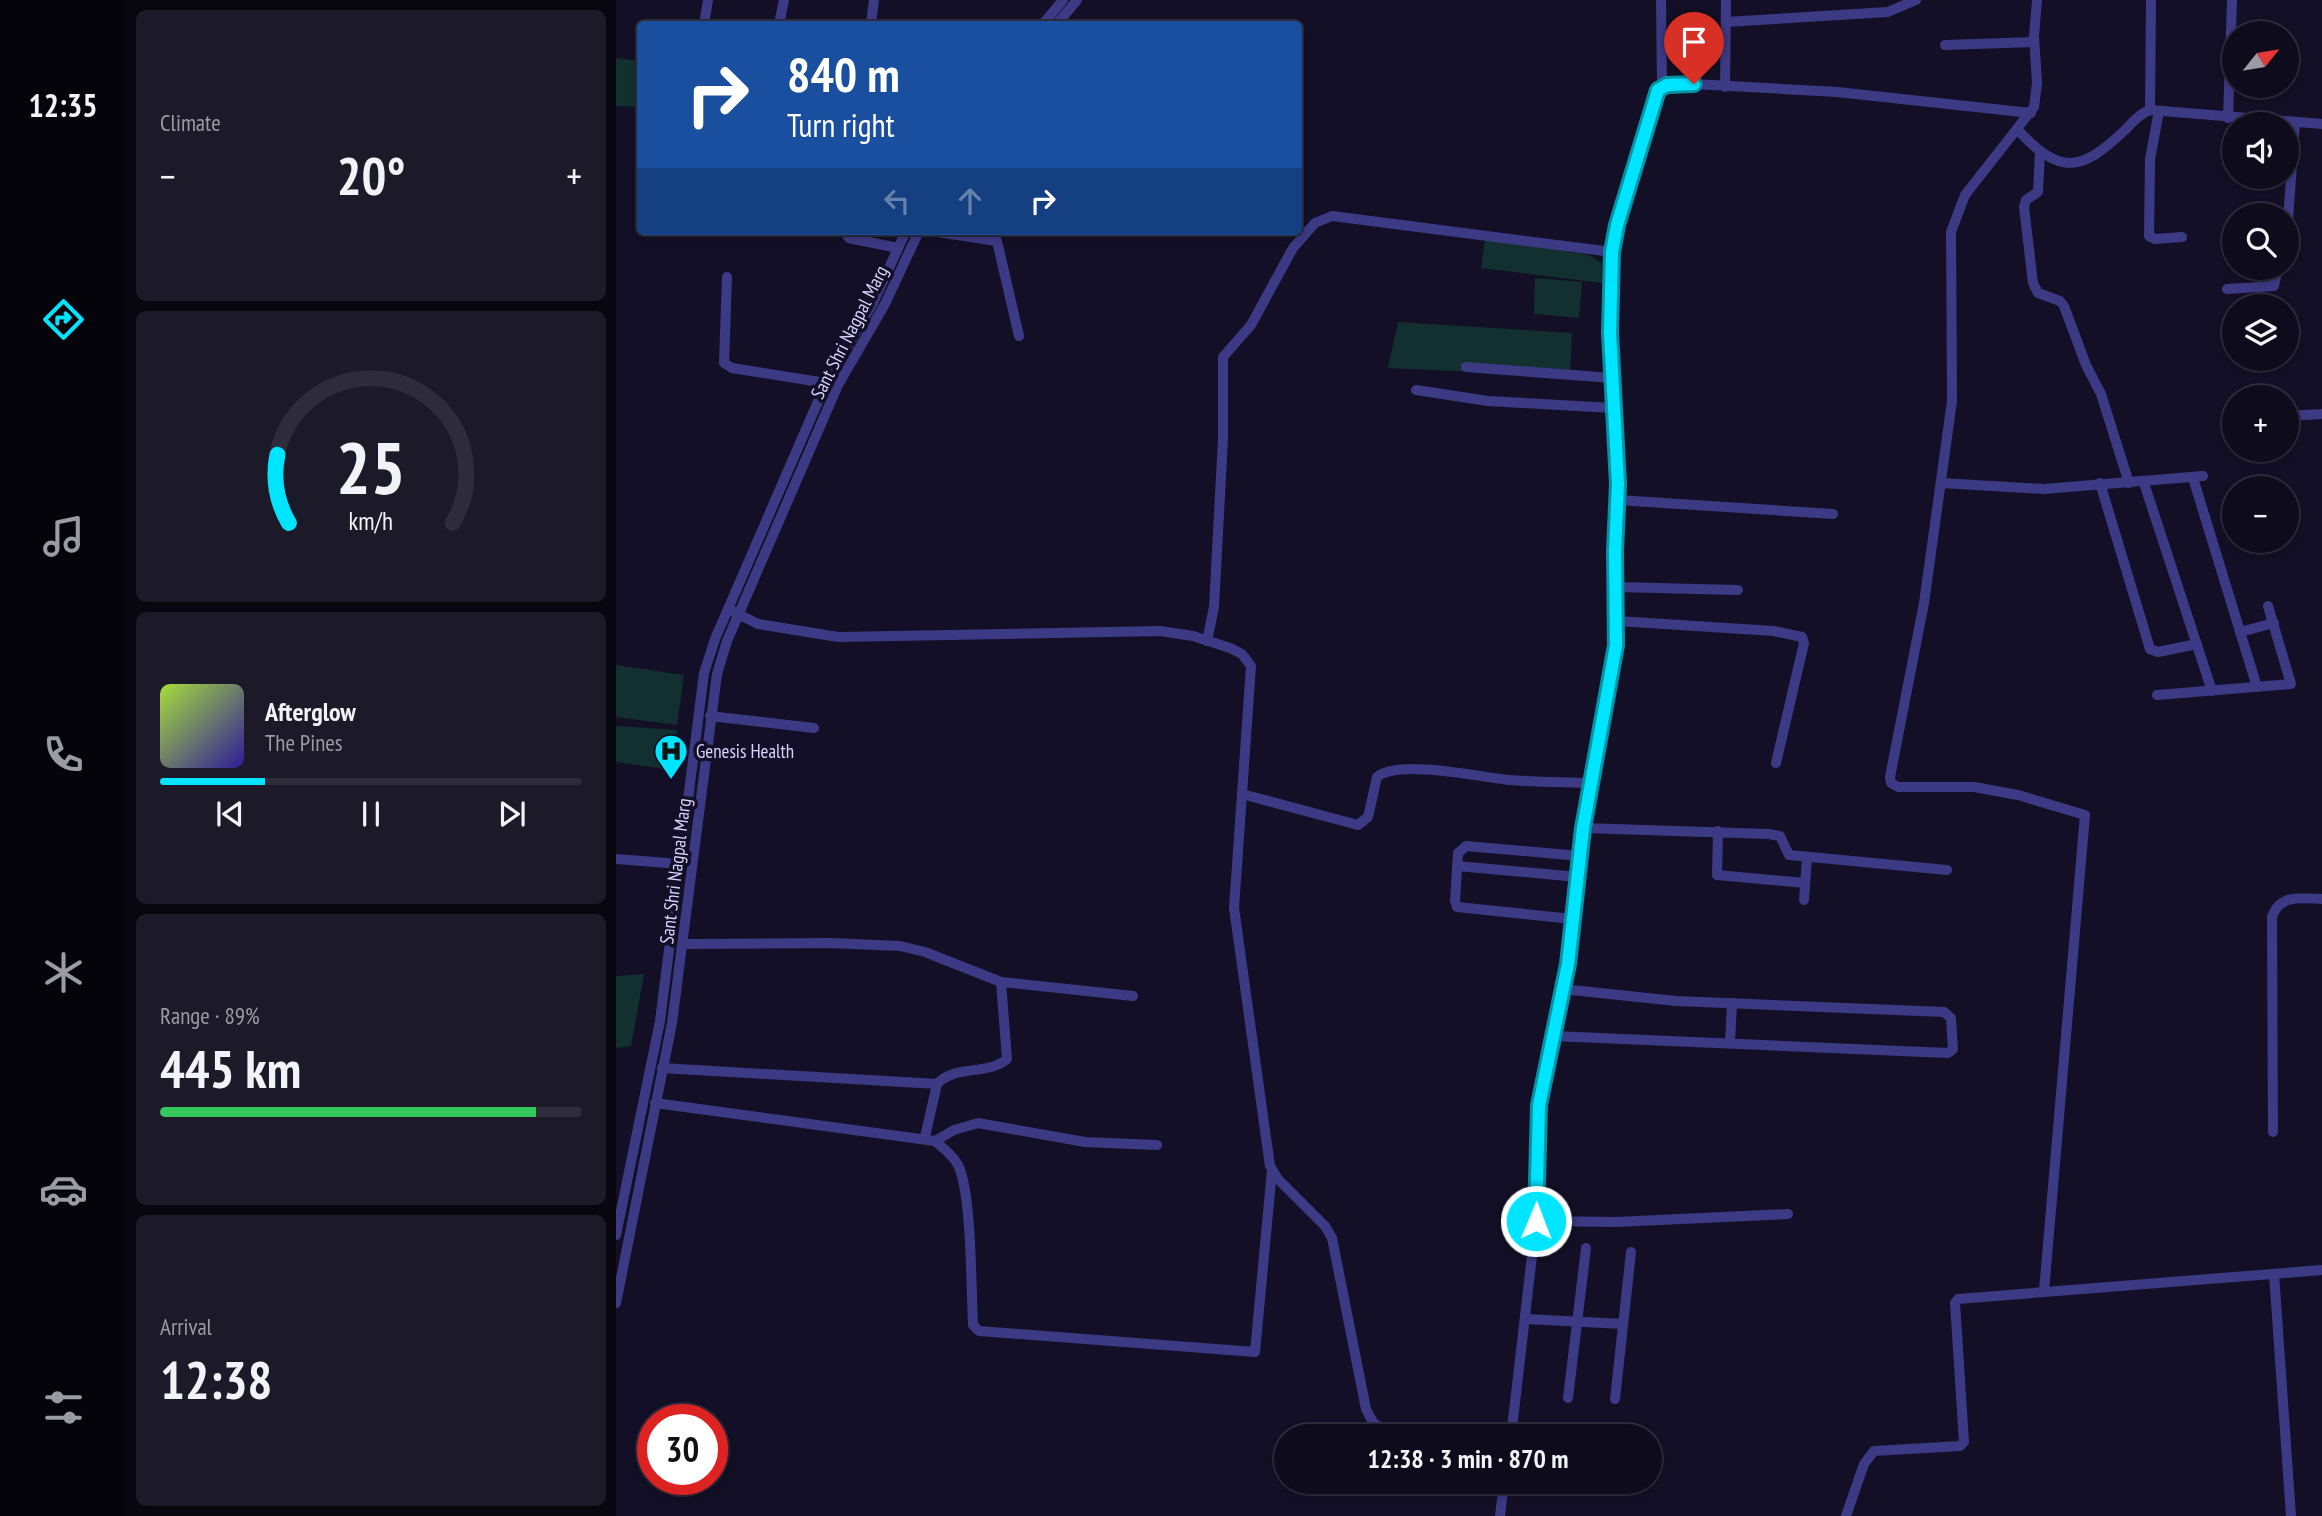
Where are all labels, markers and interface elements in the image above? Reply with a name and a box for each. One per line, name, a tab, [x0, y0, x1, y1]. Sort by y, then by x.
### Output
pin	[1664, 12.0, 1724, 84]
north arrow	[2222, 21, 2300, 98]
map controls	[2222, 21, 2299, 553]
icon: arrive	[1675, 23, 1713, 61]
text: 840 m	[787, 42, 900, 106]
icon: right	[672, 49, 763, 140]
text: 12:35	[28, 84, 98, 126]
text: Turn right	[787, 104, 895, 146]
text: Climate	[160, 108, 221, 137]
button: sound	[2222, 112, 2299, 189]
text: 20°	[337, 142, 405, 209]
text: −	[160, 151, 176, 200]
text: +	[566, 151, 582, 200]
icon: left	[878, 182, 916, 220]
icon: ahead	[951, 182, 989, 220]
icon: right	[1024, 182, 1062, 220]
button: search	[2222, 203, 2299, 280]
street label: Sant Shri Nagpal Marg	[805, 261, 893, 403]
button: layers	[2222, 294, 2299, 371]
icon: directions	[39, 295, 88, 344]
button: +	[2222, 385, 2299, 462]
text: 25	[336, 419, 406, 513]
button: −	[2222, 476, 2299, 553]
text: km/h	[349, 505, 393, 537]
icon: music	[39, 512, 88, 561]
text: Afterglow	[265, 695, 356, 728]
text: The Pines	[265, 728, 343, 757]
icon: phone	[39, 730, 88, 779]
hospital icon: Genesis Health	[652, 732, 690, 781]
place label: Genesis Health	[696, 739, 794, 763]
icon: previous	[211, 795, 249, 833]
icon: pause	[352, 795, 390, 833]
icon: next	[493, 795, 531, 833]
street label: Sant Shri Nagpal Marg	[654, 797, 696, 945]
icon: climate	[39, 948, 88, 997]
text: Range · 89%	[160, 1001, 260, 1030]
text: 445 km	[160, 1035, 301, 1102]
icon: car	[39, 1165, 88, 1214]
position arrow	[1499, 1184, 1573, 1258]
text: Arrival	[160, 1312, 212, 1341]
text: 12:38	[160, 1346, 272, 1413]
icon: filters	[39, 1383, 88, 1432]
speed limit sign: 30	[637, 1404, 728, 1495]
text: 12:38 · 3 min · 870 m	[1368, 1442, 1568, 1475]

